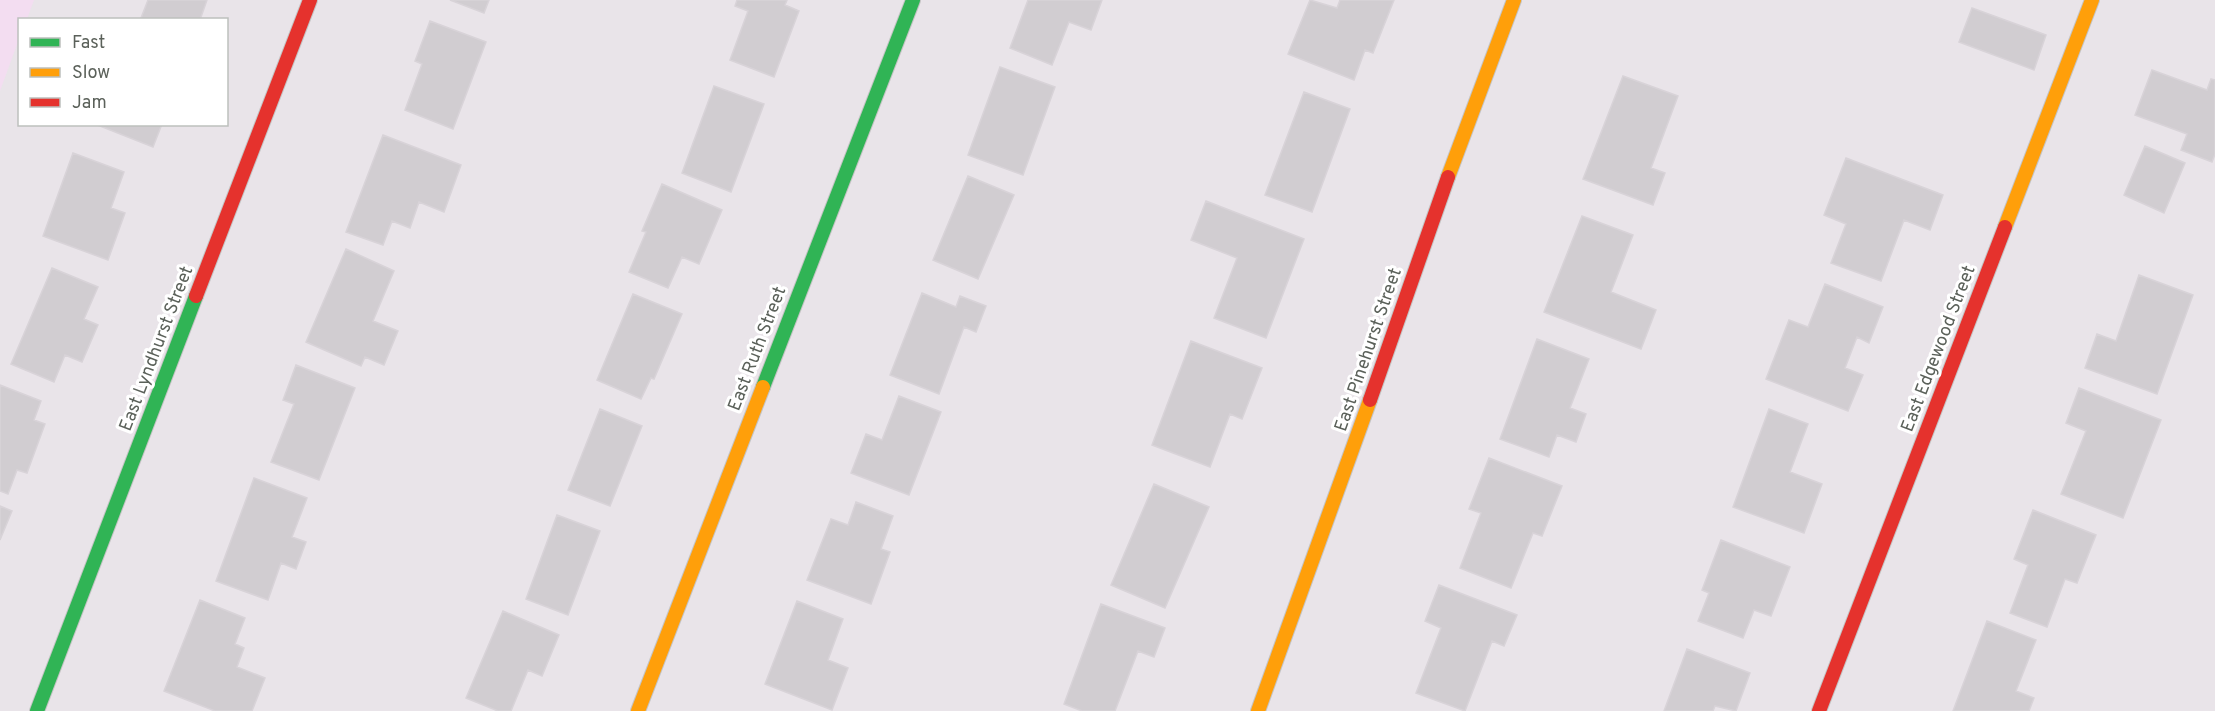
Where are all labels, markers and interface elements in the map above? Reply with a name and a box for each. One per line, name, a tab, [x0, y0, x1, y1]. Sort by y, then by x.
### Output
legend	[18, 18, 228, 126]
text: Fast	[72, 32, 105, 55]
text: Slow	[72, 62, 110, 85]
text: Jam	[72, 92, 107, 115]
street label: East Edgewood Street	[1897, 262, 1981, 436]
street label: East Lyndhurst Street	[115, 263, 199, 435]
street label: East Pinehurst Street	[1330, 265, 1408, 435]
street label: East Ruth Street	[724, 283, 792, 415]

